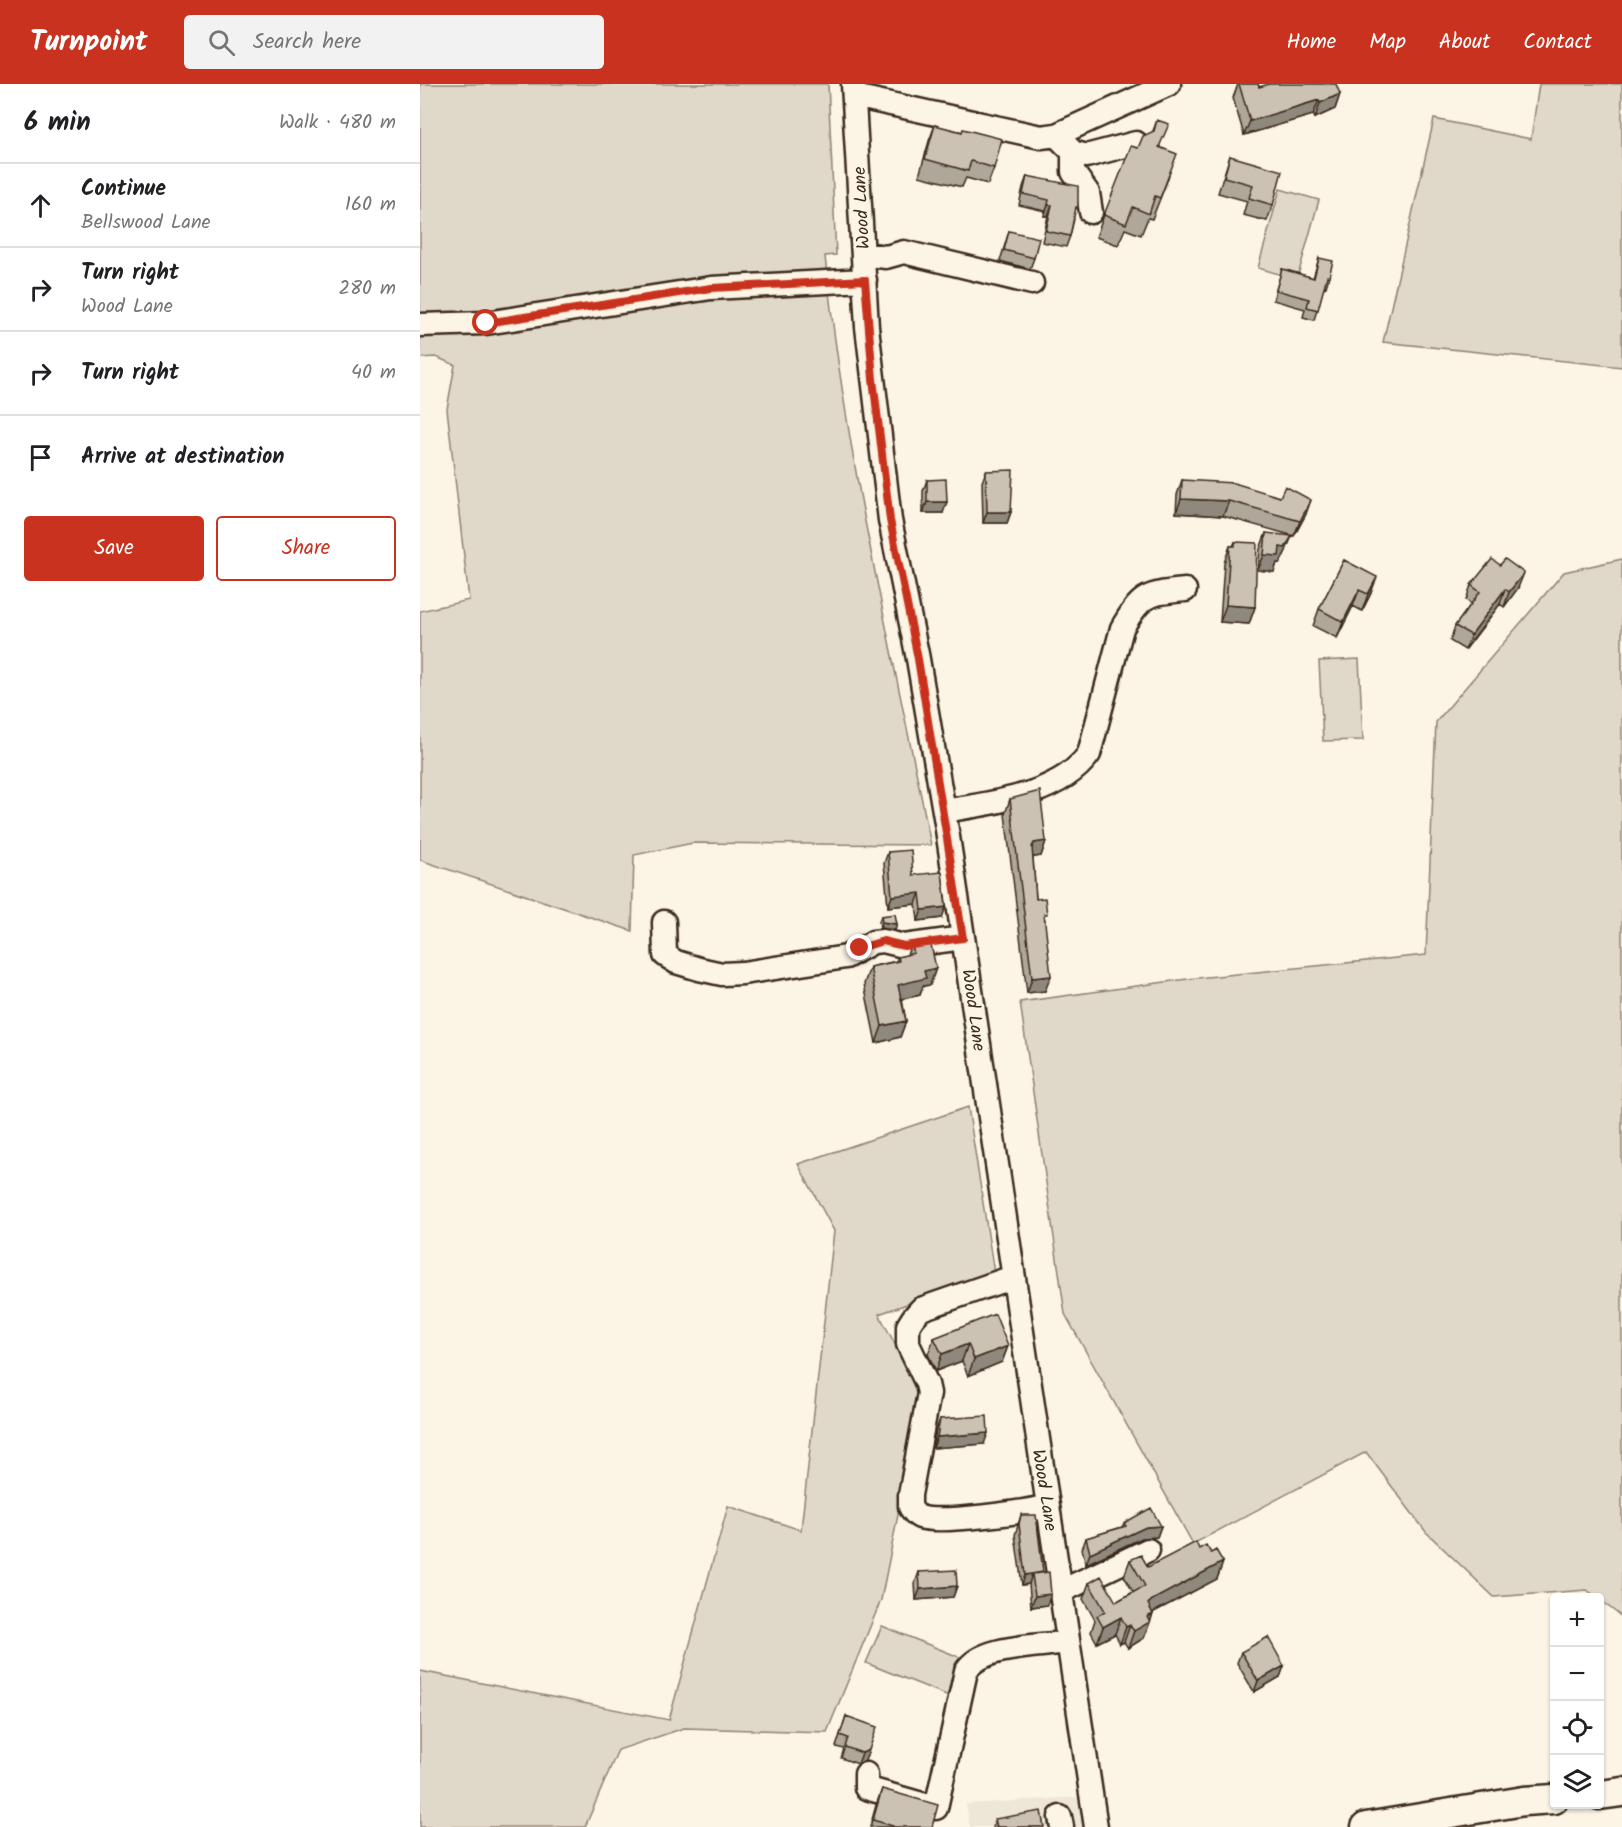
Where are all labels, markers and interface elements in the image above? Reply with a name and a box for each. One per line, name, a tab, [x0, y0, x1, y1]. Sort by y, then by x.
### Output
search box	[184, 15, 604, 69]
text: Turnpoint	[30, 20, 148, 65]
text: Search here	[253, 25, 361, 60]
icon: search	[205, 26, 238, 59]
text: Home	[1287, 26, 1336, 59]
text: Map	[1369, 26, 1406, 59]
text: About	[1439, 26, 1490, 59]
text: Contact	[1523, 26, 1592, 59]
text: 6 min	[24, 102, 91, 144]
text: Walk · 480 m	[279, 107, 396, 139]
street label: Wood Lane	[846, 166, 879, 250]
text: Continue	[81, 172, 166, 207]
icon: ahead	[24, 189, 57, 222]
text: 160 m	[345, 189, 396, 221]
text: Bellswood Lane	[81, 207, 211, 239]
text: Turn right	[81, 256, 179, 291]
icon: right	[24, 273, 57, 306]
text: 280 m	[338, 273, 396, 305]
text: Wood Lane	[81, 291, 173, 323]
route start	[472, 309, 498, 335]
text: Turn right	[81, 356, 179, 391]
icon: right	[24, 357, 57, 390]
text: 40 m	[351, 357, 396, 389]
text: Arrive at destination	[81, 440, 284, 475]
icon: arrive	[24, 441, 57, 474]
button: Save	[24, 516, 204, 581]
button: Share	[216, 516, 396, 581]
route end	[846, 934, 872, 960]
street label: Wood Lane	[952, 967, 993, 1053]
street label: Wood Lane	[1023, 1447, 1064, 1533]
map controls	[1550, 1593, 1604, 1809]
button: +	[1550, 1593, 1604, 1647]
button: −	[1550, 1647, 1604, 1701]
button: locate	[1550, 1701, 1604, 1755]
button: layers	[1550, 1755, 1604, 1809]

